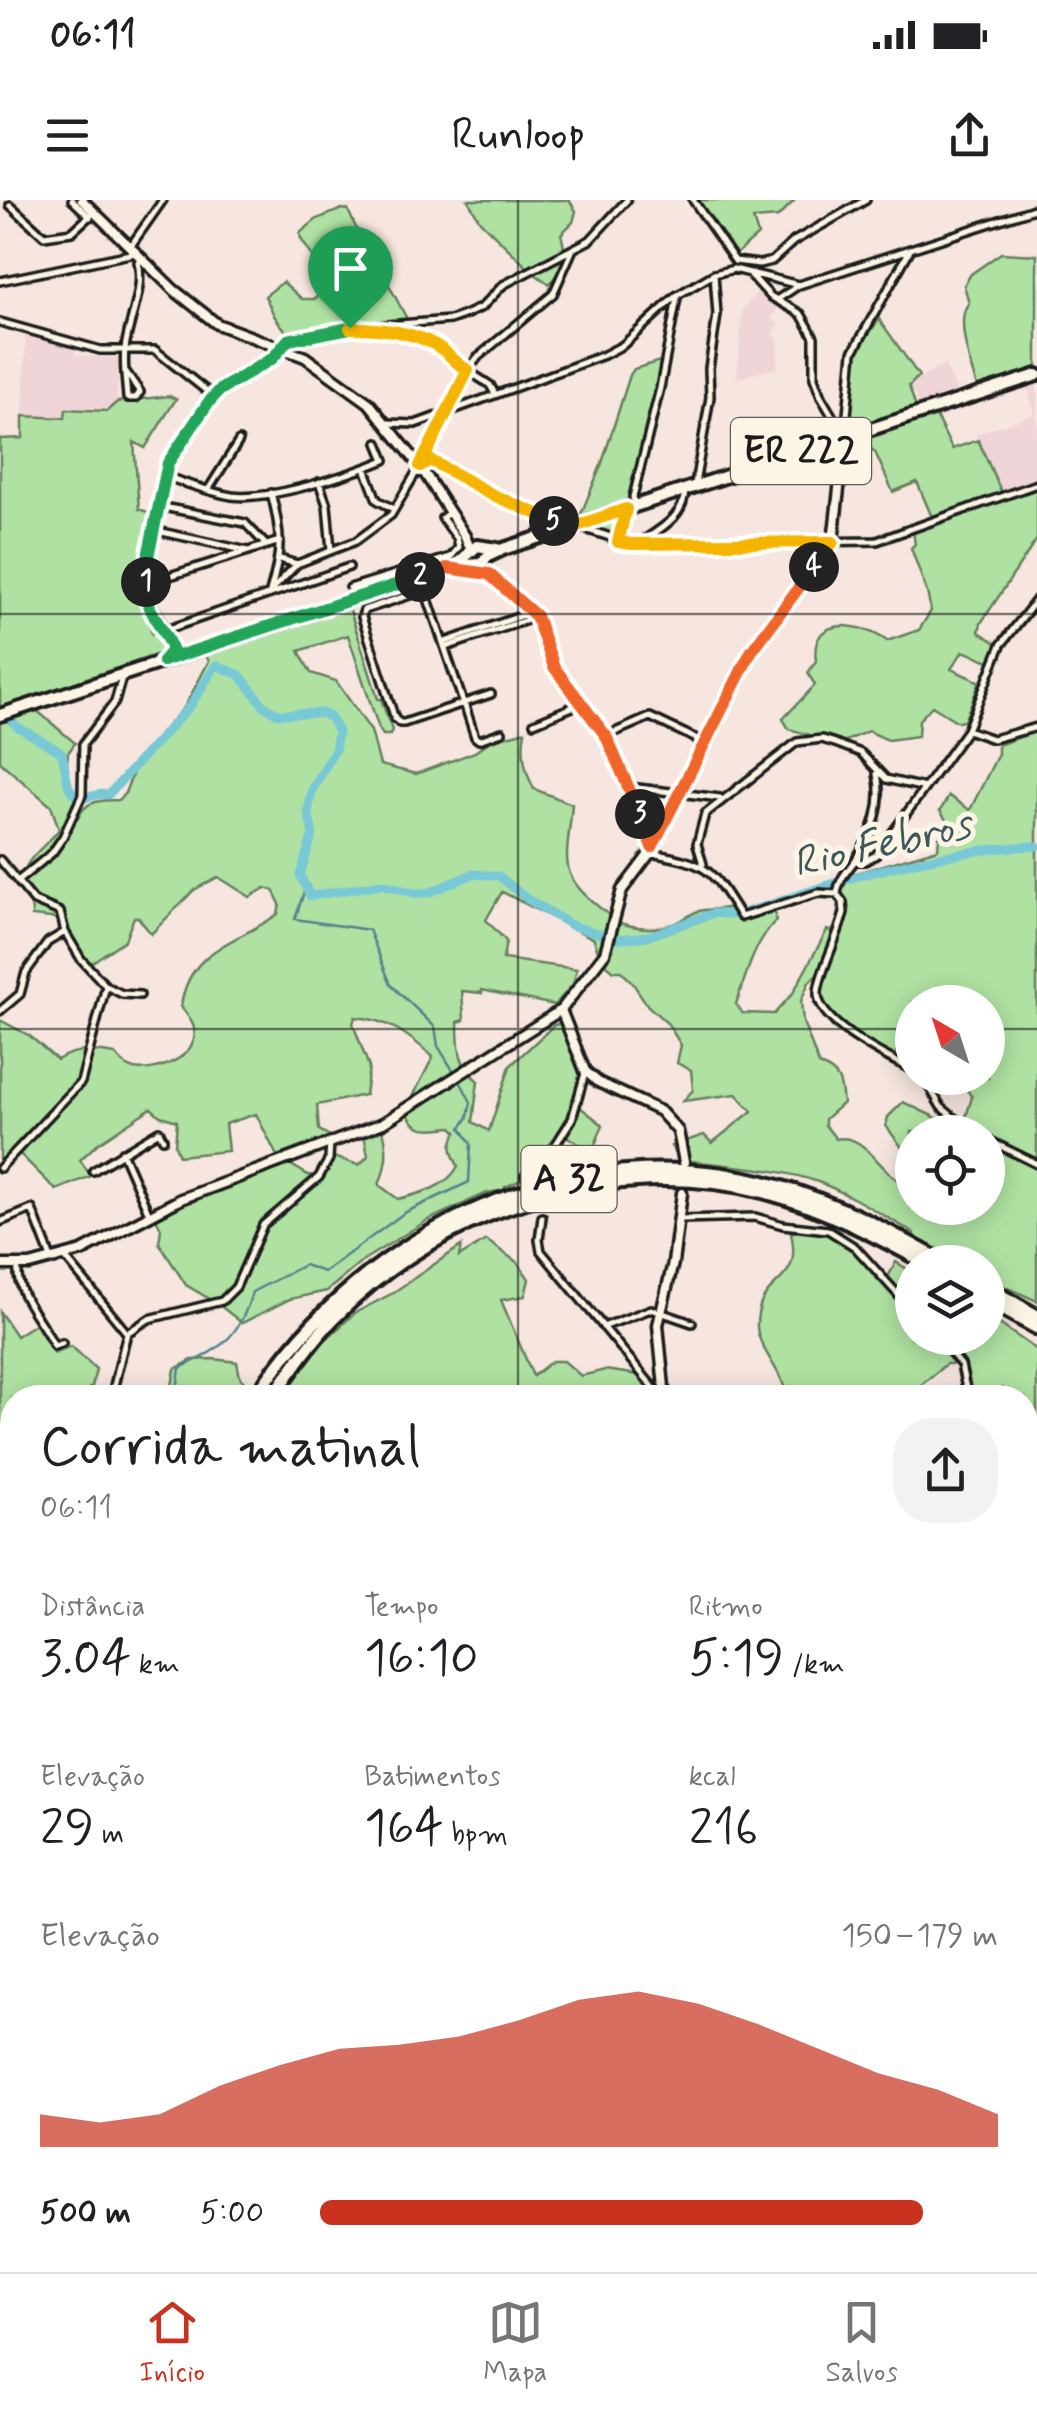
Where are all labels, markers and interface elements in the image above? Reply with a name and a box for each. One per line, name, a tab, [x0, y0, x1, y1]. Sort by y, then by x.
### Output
text: 06:11	[50, 11, 136, 60]
text: Runloop	[451, 106, 586, 165]
icon: menu	[40, 108, 95, 163]
icon: share	[942, 108, 997, 163]
pin	[308, 226, 393, 329]
icon: arrive	[323, 241, 378, 296]
road number: ER 222	[731, 418, 871, 484]
pin: 5	[529, 496, 579, 546]
text: 5	[546, 502, 562, 539]
pin: 4	[789, 542, 839, 592]
text: 4	[806, 548, 822, 585]
pin: 2	[395, 552, 445, 602]
pin: 1	[121, 557, 171, 607]
text: 2	[413, 558, 427, 595]
text: 1	[140, 563, 152, 600]
pin: 3	[615, 789, 665, 839]
text: 3	[634, 795, 646, 832]
water label: Rio Febros	[787, 797, 980, 892]
north arrow	[895, 985, 1005, 1095]
map controls	[895, 985, 1005, 1355]
button: locate	[895, 1115, 1005, 1225]
road number: A 32	[522, 1146, 616, 1212]
button: layers	[895, 1245, 1005, 1355]
text: Corrida matinal	[40, 1413, 420, 1485]
button: share	[893, 1418, 998, 1523]
text: 06:11	[40, 1487, 112, 1529]
text: Distância	[40, 1589, 145, 1626]
text: Tempo	[364, 1589, 438, 1626]
text: Ritmo	[689, 1589, 763, 1626]
text: 3.04	[40, 1626, 131, 1692]
text: 16:10	[364, 1626, 479, 1692]
text: 5:19	[689, 1626, 784, 1692]
text: km	[131, 1647, 180, 1684]
text: /km	[784, 1647, 845, 1684]
text: Elevação	[40, 1759, 145, 1796]
text: Batimentos	[364, 1759, 501, 1796]
text: kcal	[689, 1759, 736, 1796]
text: 29	[40, 1796, 94, 1862]
text: 164	[364, 1796, 444, 1862]
text: 216	[689, 1796, 758, 1862]
text: m	[94, 1817, 124, 1854]
text: bpm	[444, 1817, 508, 1854]
text: Elevação	[40, 1915, 160, 1957]
text: 150–179 m	[841, 1915, 998, 1957]
text: 500 m	[40, 2192, 131, 2234]
text: 5:00	[200, 2192, 264, 2234]
tab: Início	[139, 2295, 205, 2392]
tab: Mapa	[483, 2295, 547, 2392]
tab: Salvos	[826, 2295, 898, 2392]

